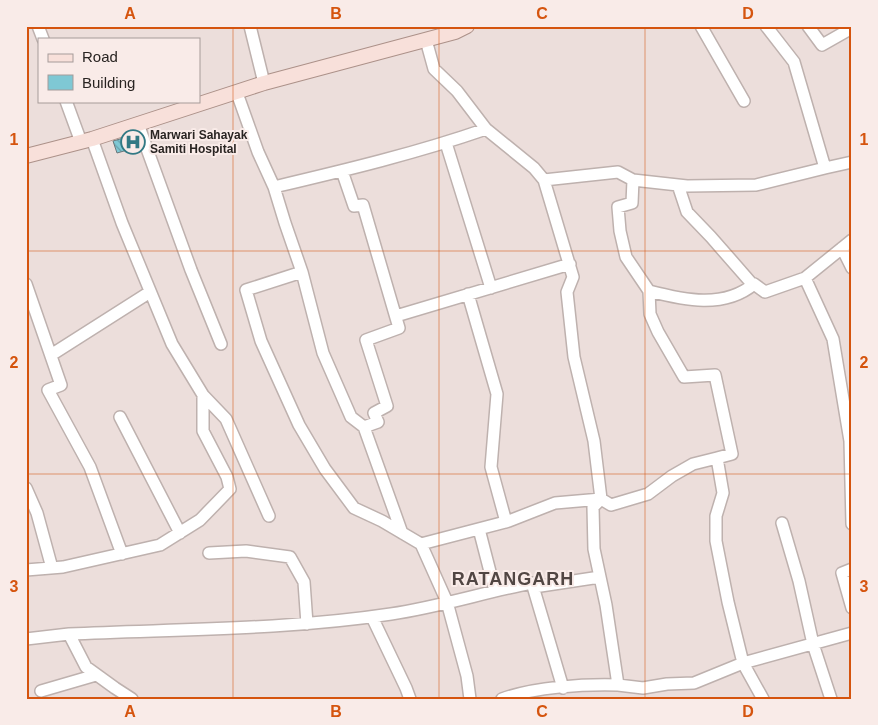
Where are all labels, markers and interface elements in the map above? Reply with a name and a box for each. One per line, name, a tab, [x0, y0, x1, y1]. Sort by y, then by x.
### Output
text: A	[124, 5, 136, 22]
text: B	[330, 5, 342, 22]
text: C	[536, 5, 548, 22]
text: D	[742, 5, 754, 22]
legend	[38, 38, 200, 102]
text: Road	[82, 48, 118, 65]
text: Building	[82, 74, 135, 91]
place label: Marwari Sahayak Samiti Hospital	[150, 128, 248, 156]
hospital icon: Marwari Sahayak Samiti Hospital	[120, 129, 146, 155]
text: 1	[10, 131, 19, 148]
text: 1	[860, 131, 869, 148]
text: 2	[10, 354, 19, 371]
text: 2	[860, 354, 869, 371]
district label: RATANGARH	[452, 569, 574, 589]
text: 3	[10, 578, 19, 595]
text: 3	[860, 578, 869, 595]
text: A	[124, 703, 136, 720]
text: B	[330, 703, 342, 720]
text: C	[536, 703, 548, 720]
text: D	[742, 703, 754, 720]

